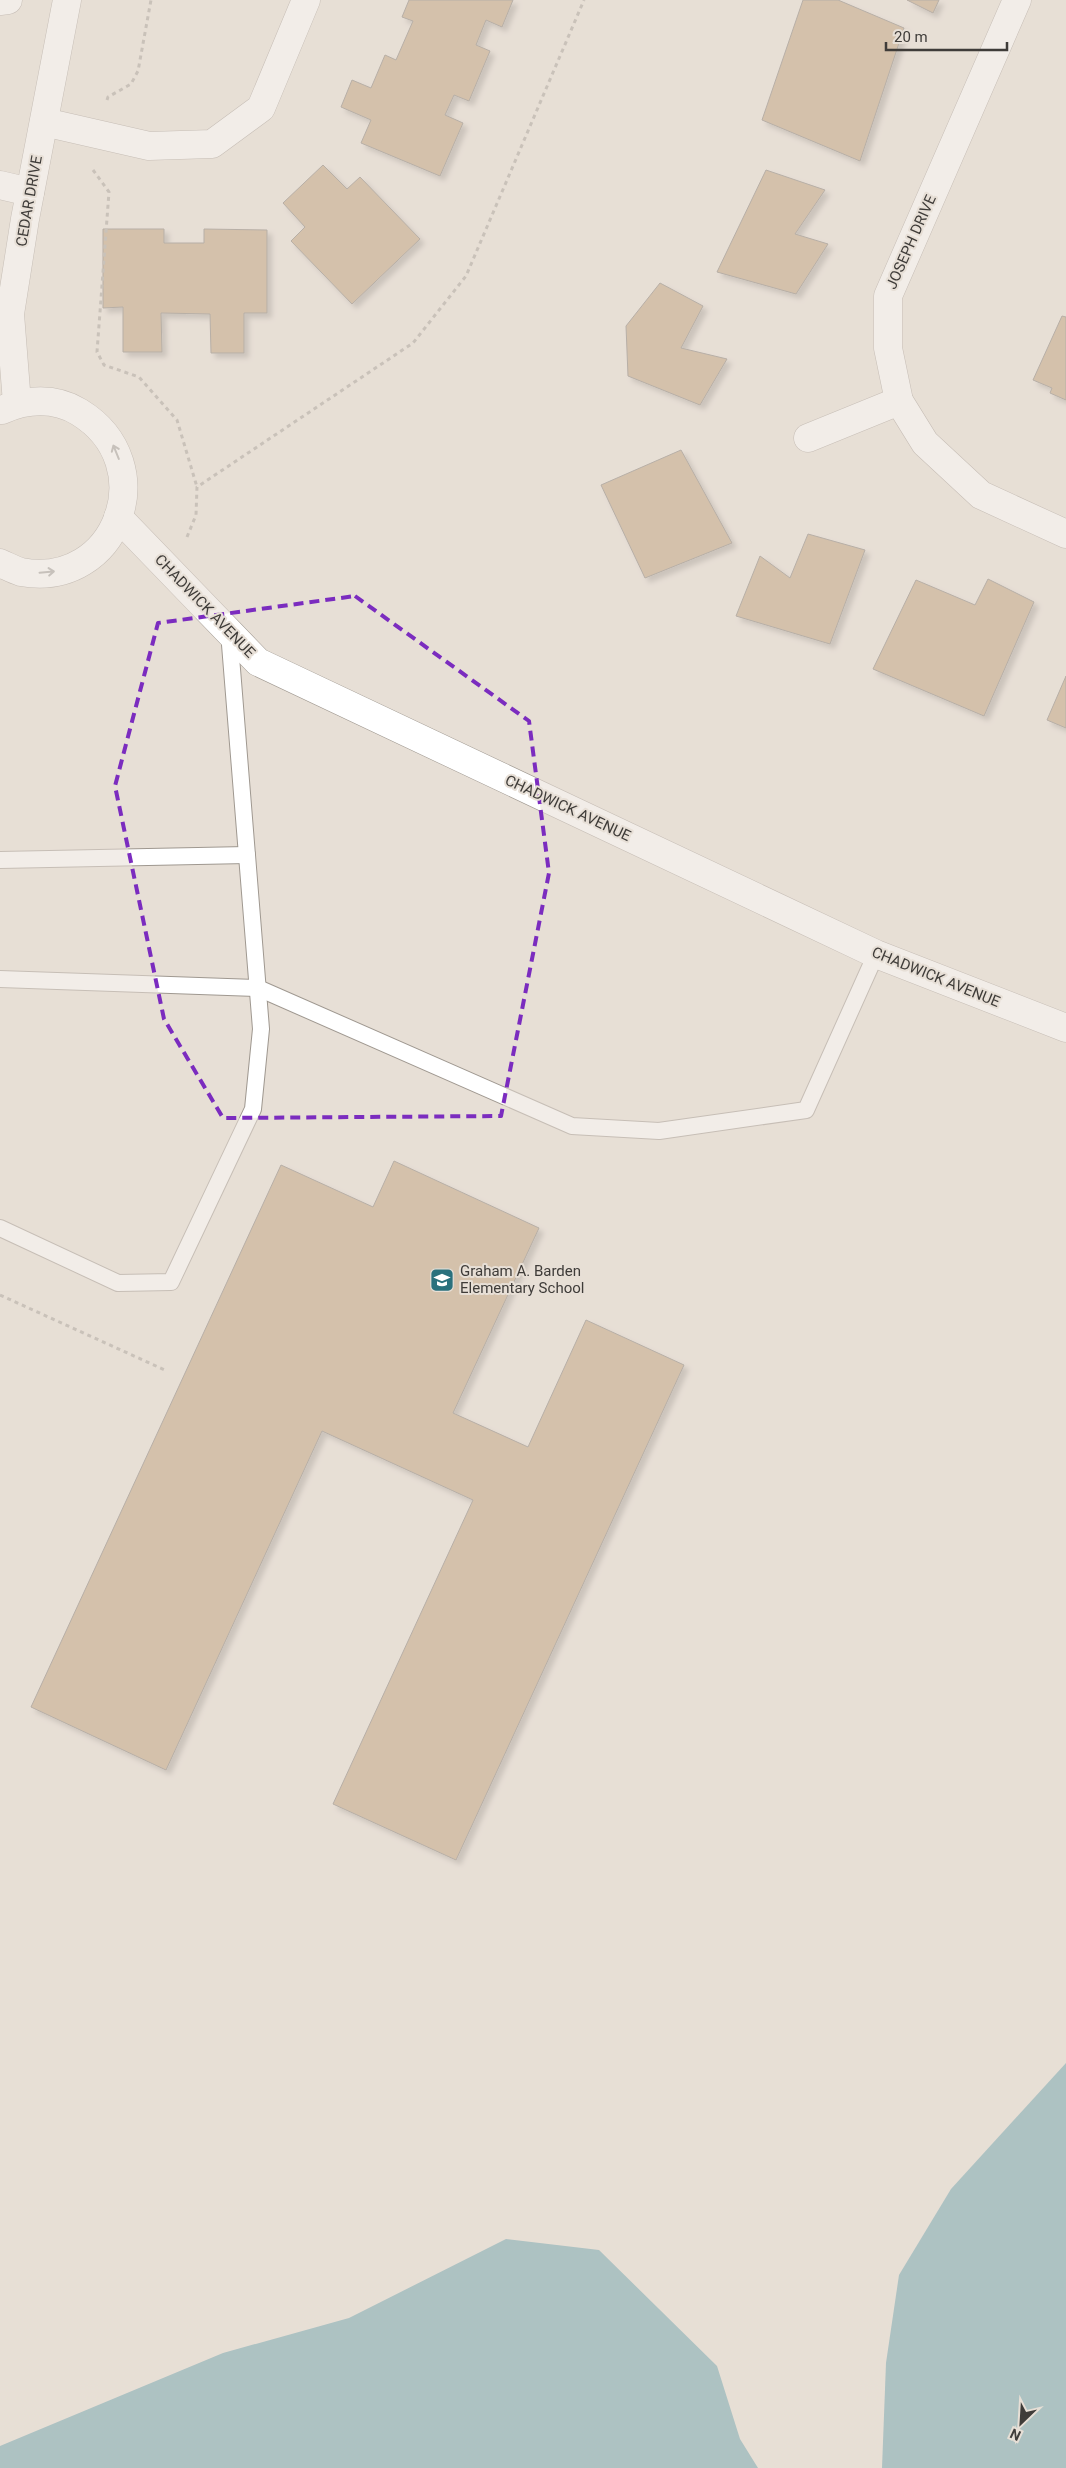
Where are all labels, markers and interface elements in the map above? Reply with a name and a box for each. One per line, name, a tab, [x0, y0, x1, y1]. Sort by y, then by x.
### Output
scale bar	[886, 20, 1007, 52]
text: 20 m	[894, 28, 928, 46]
street label: CEDAR DRIVE	[12, 154, 46, 248]
street label: JOSEPH DRIVE	[882, 192, 940, 292]
one-way arrow	[111, 445, 121, 460]
street label: CHADWICK AVENUE	[151, 551, 259, 662]
one-way arrow	[39, 567, 55, 576]
street label: CHADWICK AVENUE	[502, 771, 634, 845]
street label: CHADWICK AVENUE	[869, 943, 1003, 1011]
place label: Graham A. Barden Elementary School	[460, 1262, 584, 1297]
school or university icon: Graham A. Barden Elementary School	[429, 1267, 455, 1293]
north arrow	[996, 2398, 1046, 2448]
text: N	[1008, 2425, 1023, 2444]

